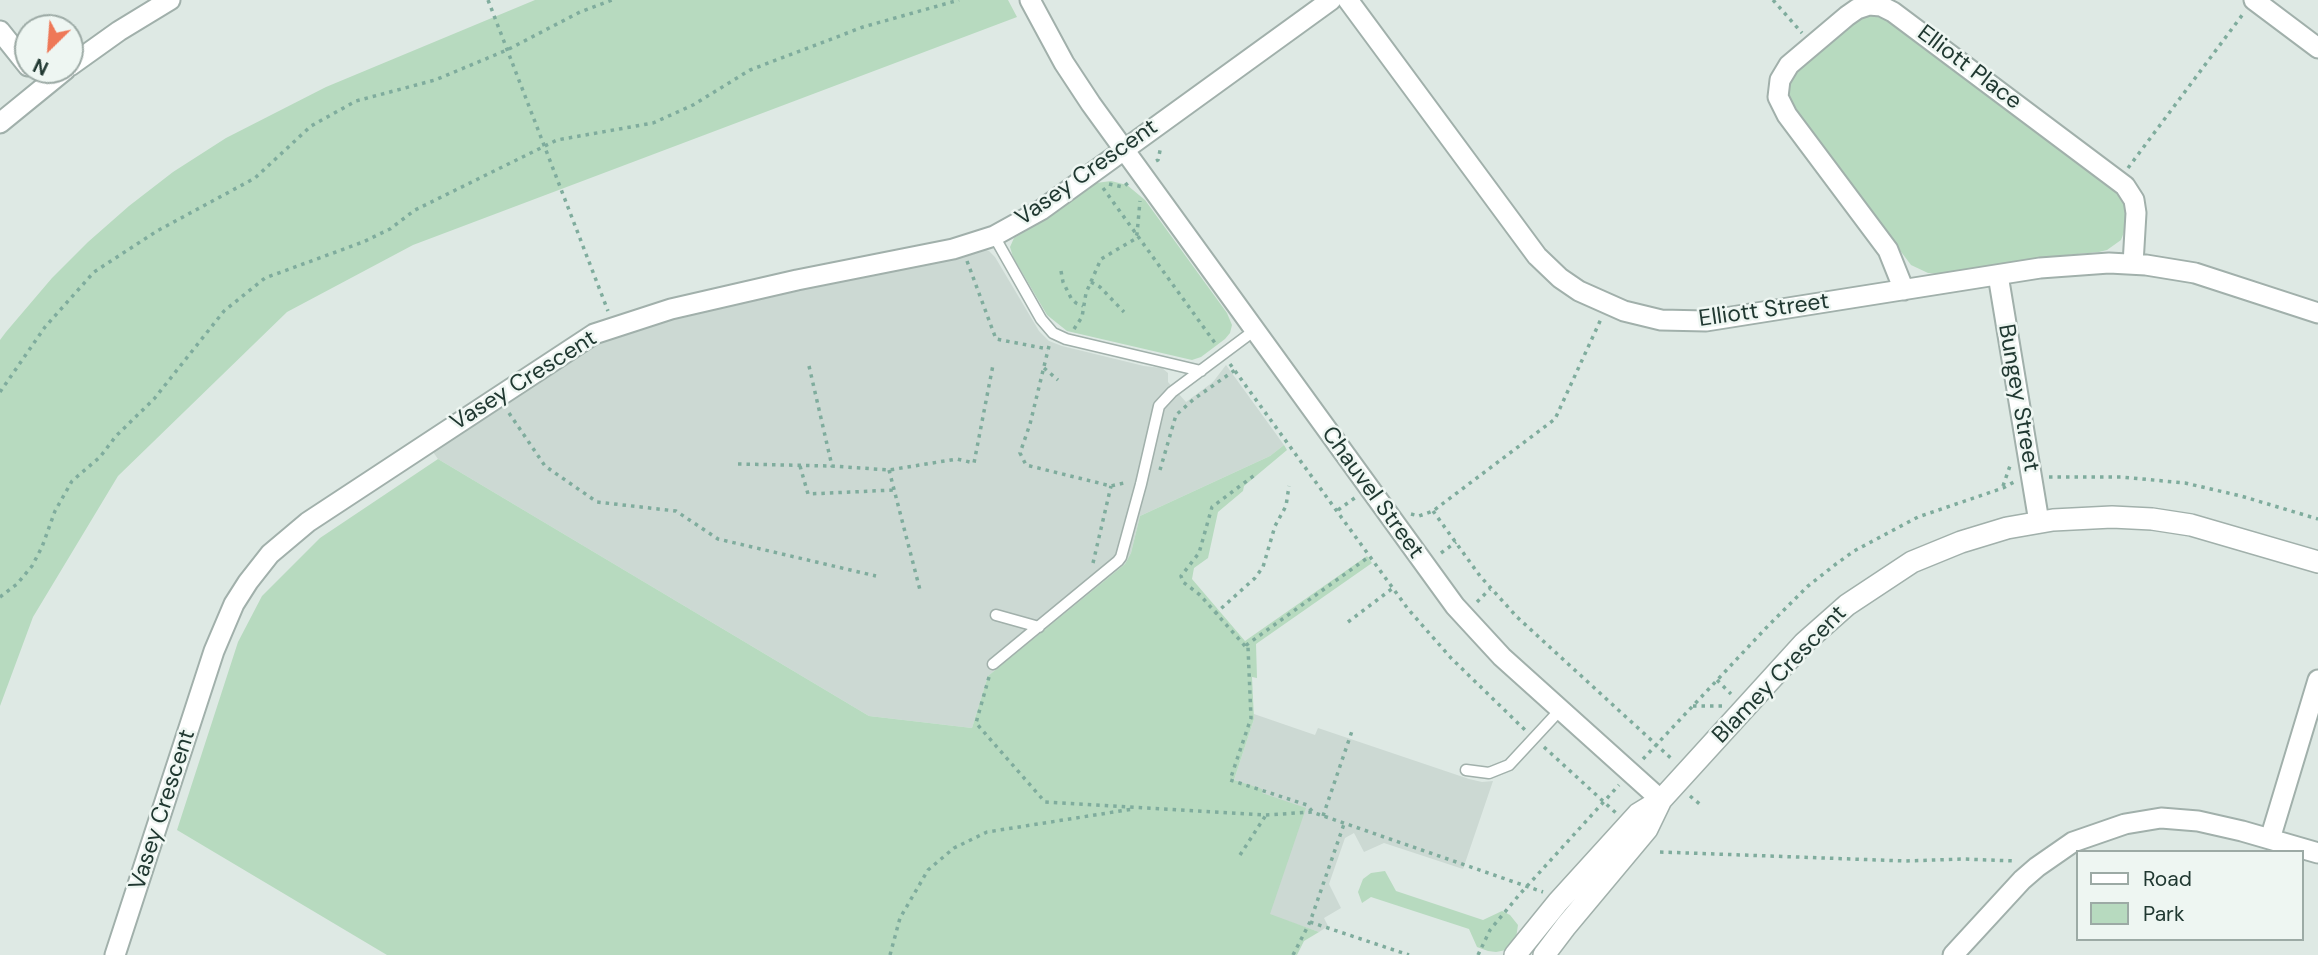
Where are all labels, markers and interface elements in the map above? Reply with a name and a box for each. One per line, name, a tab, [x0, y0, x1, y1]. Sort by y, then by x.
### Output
north arrow	[14, 14, 84, 84]
street label: Elliott Place	[1911, 20, 2027, 116]
text: N	[29, 52, 52, 81]
street label: Vasey Crescent	[1011, 114, 1163, 232]
street label: Elliott Street	[1697, 288, 1831, 334]
street label: Bungey Street	[1991, 322, 2045, 474]
street label: Vasey Crescent	[446, 325, 602, 437]
street label: Chauvel Street	[1315, 422, 1429, 564]
street label: Blamey Crescent	[1707, 600, 1853, 750]
street label: Vasey Crescent	[124, 726, 202, 894]
legend	[2076, 850, 2304, 941]
text: Road	[2143, 865, 2192, 893]
text: Park	[2143, 900, 2184, 928]

